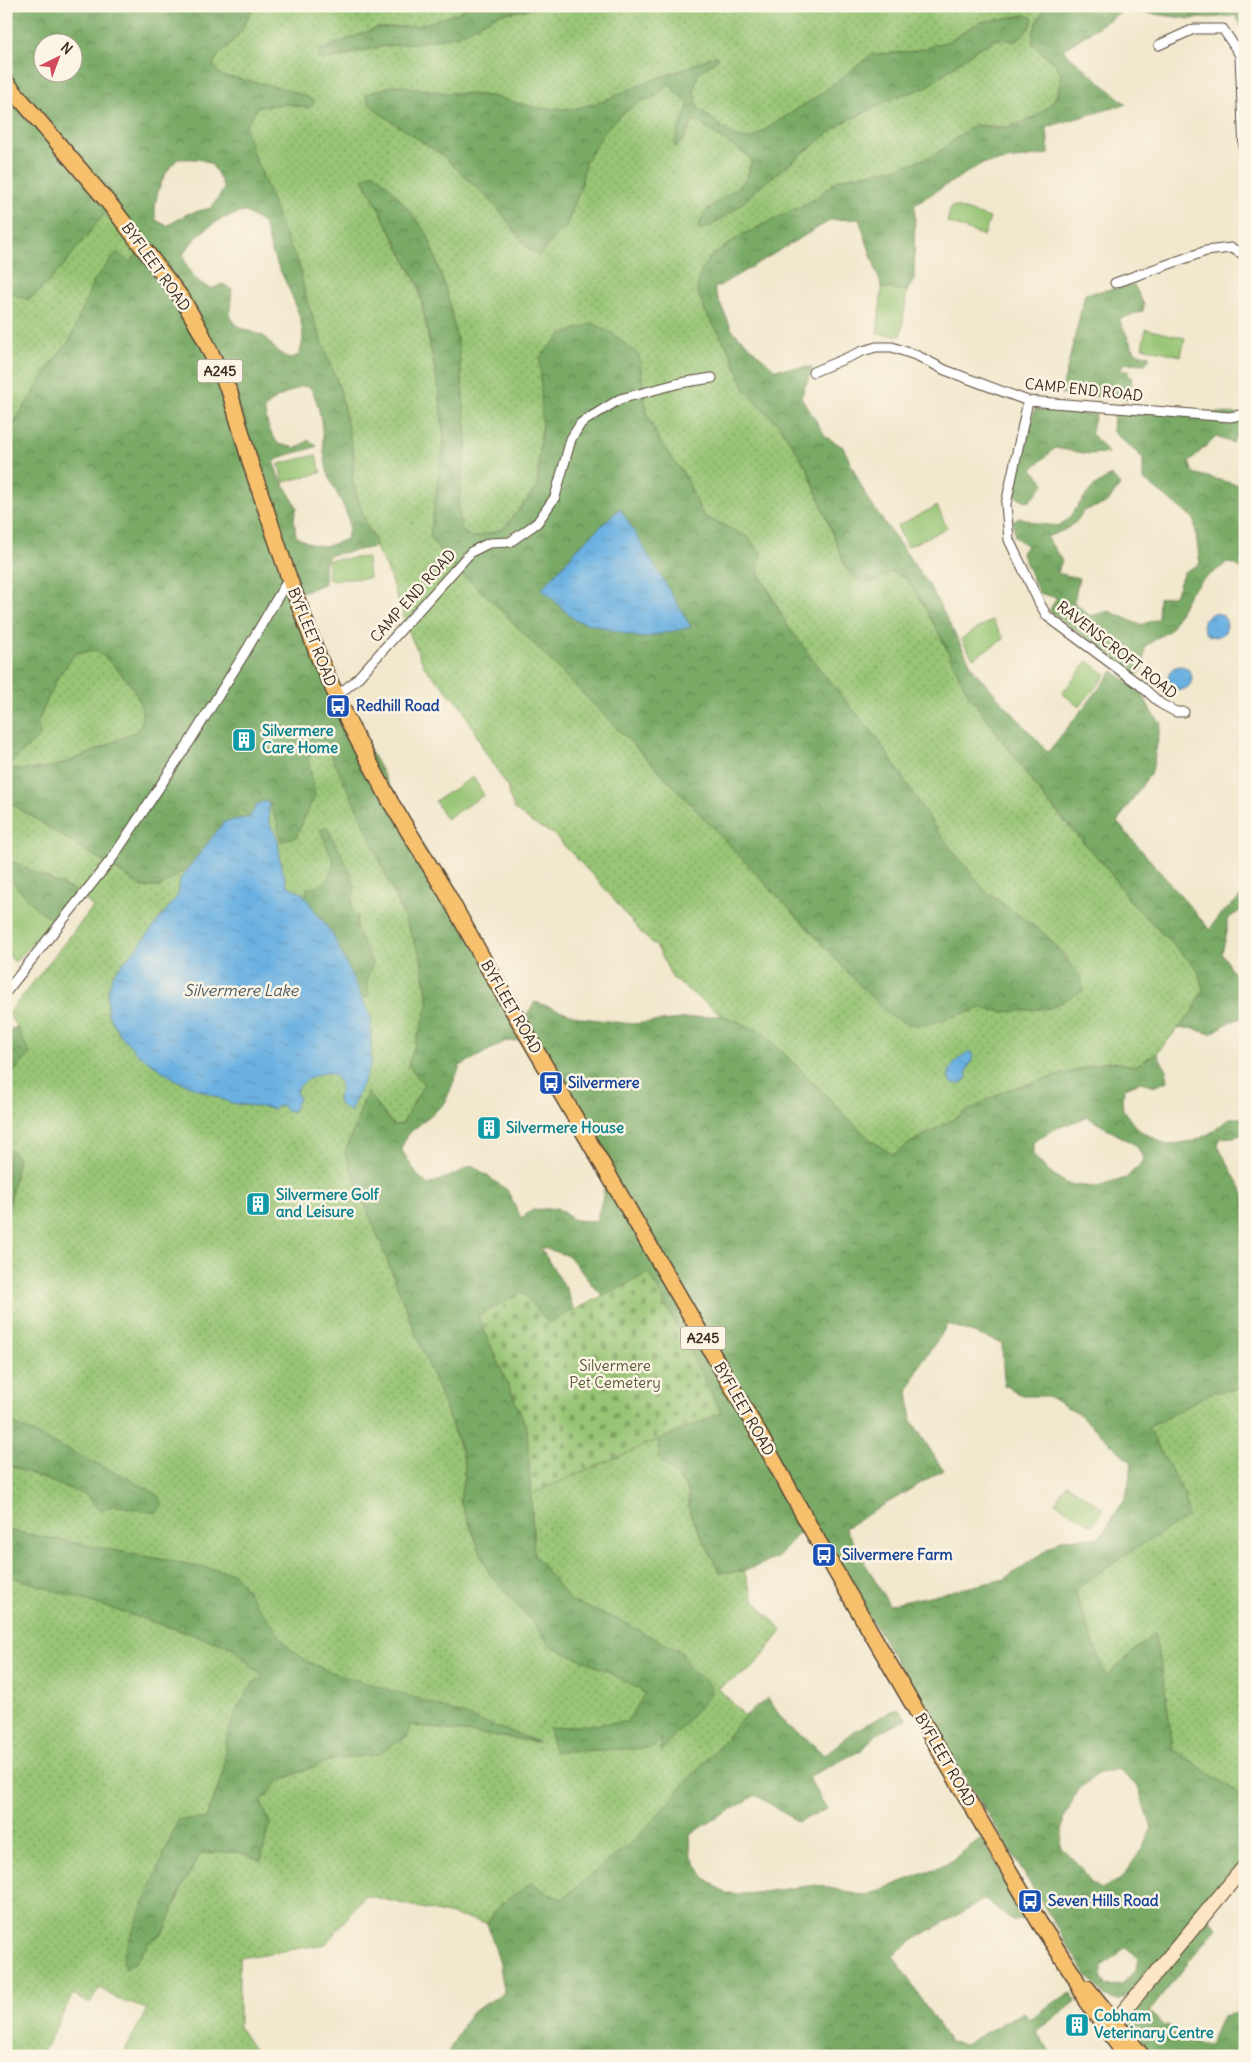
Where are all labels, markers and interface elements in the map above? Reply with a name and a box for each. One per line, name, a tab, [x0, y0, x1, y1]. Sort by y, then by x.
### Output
north arrow	[32, 32, 82, 82]
text: N	[57, 38, 76, 58]
street label: BYFLEET ROAD	[118, 219, 195, 315]
road number: A245	[198, 360, 242, 382]
street label: CAMP END ROAD	[1024, 374, 1144, 405]
street label: CAMP END ROAD	[366, 545, 460, 646]
street label: BYFLEET ROAD	[284, 585, 341, 689]
street label: RAVENSCROFT ROAD	[1053, 597, 1181, 703]
bus stop icon: Redhill Road	[325, 693, 351, 719]
place label: Redhill Road	[356, 696, 440, 715]
place label: Silvermere Care Home	[262, 721, 338, 757]
building icon: Silvermere Care Home	[231, 727, 257, 753]
street label: BYFLEET ROAD	[477, 957, 546, 1057]
water label: Silvermere Lake	[184, 980, 300, 1000]
bus stop icon: Silvermere	[538, 1070, 564, 1096]
place label: Silvermere	[568, 1073, 640, 1092]
building icon: Silvermere House	[476, 1115, 502, 1141]
place label: Silvermere House	[506, 1118, 624, 1137]
place label: Silvermere Golf and Leisure	[276, 1185, 380, 1221]
building icon: Silvermere Golf and Leisure	[245, 1191, 271, 1217]
road number: A245	[680, 1326, 726, 1350]
park label: Silvermere Pet Cemetery	[569, 1356, 661, 1392]
street label: BYFLEET ROAD	[710, 1359, 779, 1459]
bus stop icon: Silvermere Farm	[811, 1542, 837, 1568]
place label: Silvermere Farm	[842, 1545, 953, 1564]
street label: BYFLEET ROAD	[911, 1710, 980, 1810]
bus stop icon: Seven Hills Road	[1017, 1888, 1043, 1914]
place label: Seven Hills Road	[1048, 1891, 1159, 1910]
place label: Cobham Veterinary Centre	[1094, 2006, 1214, 2043]
building icon: Cobham Veterinary Centre	[1064, 2012, 1090, 2038]

